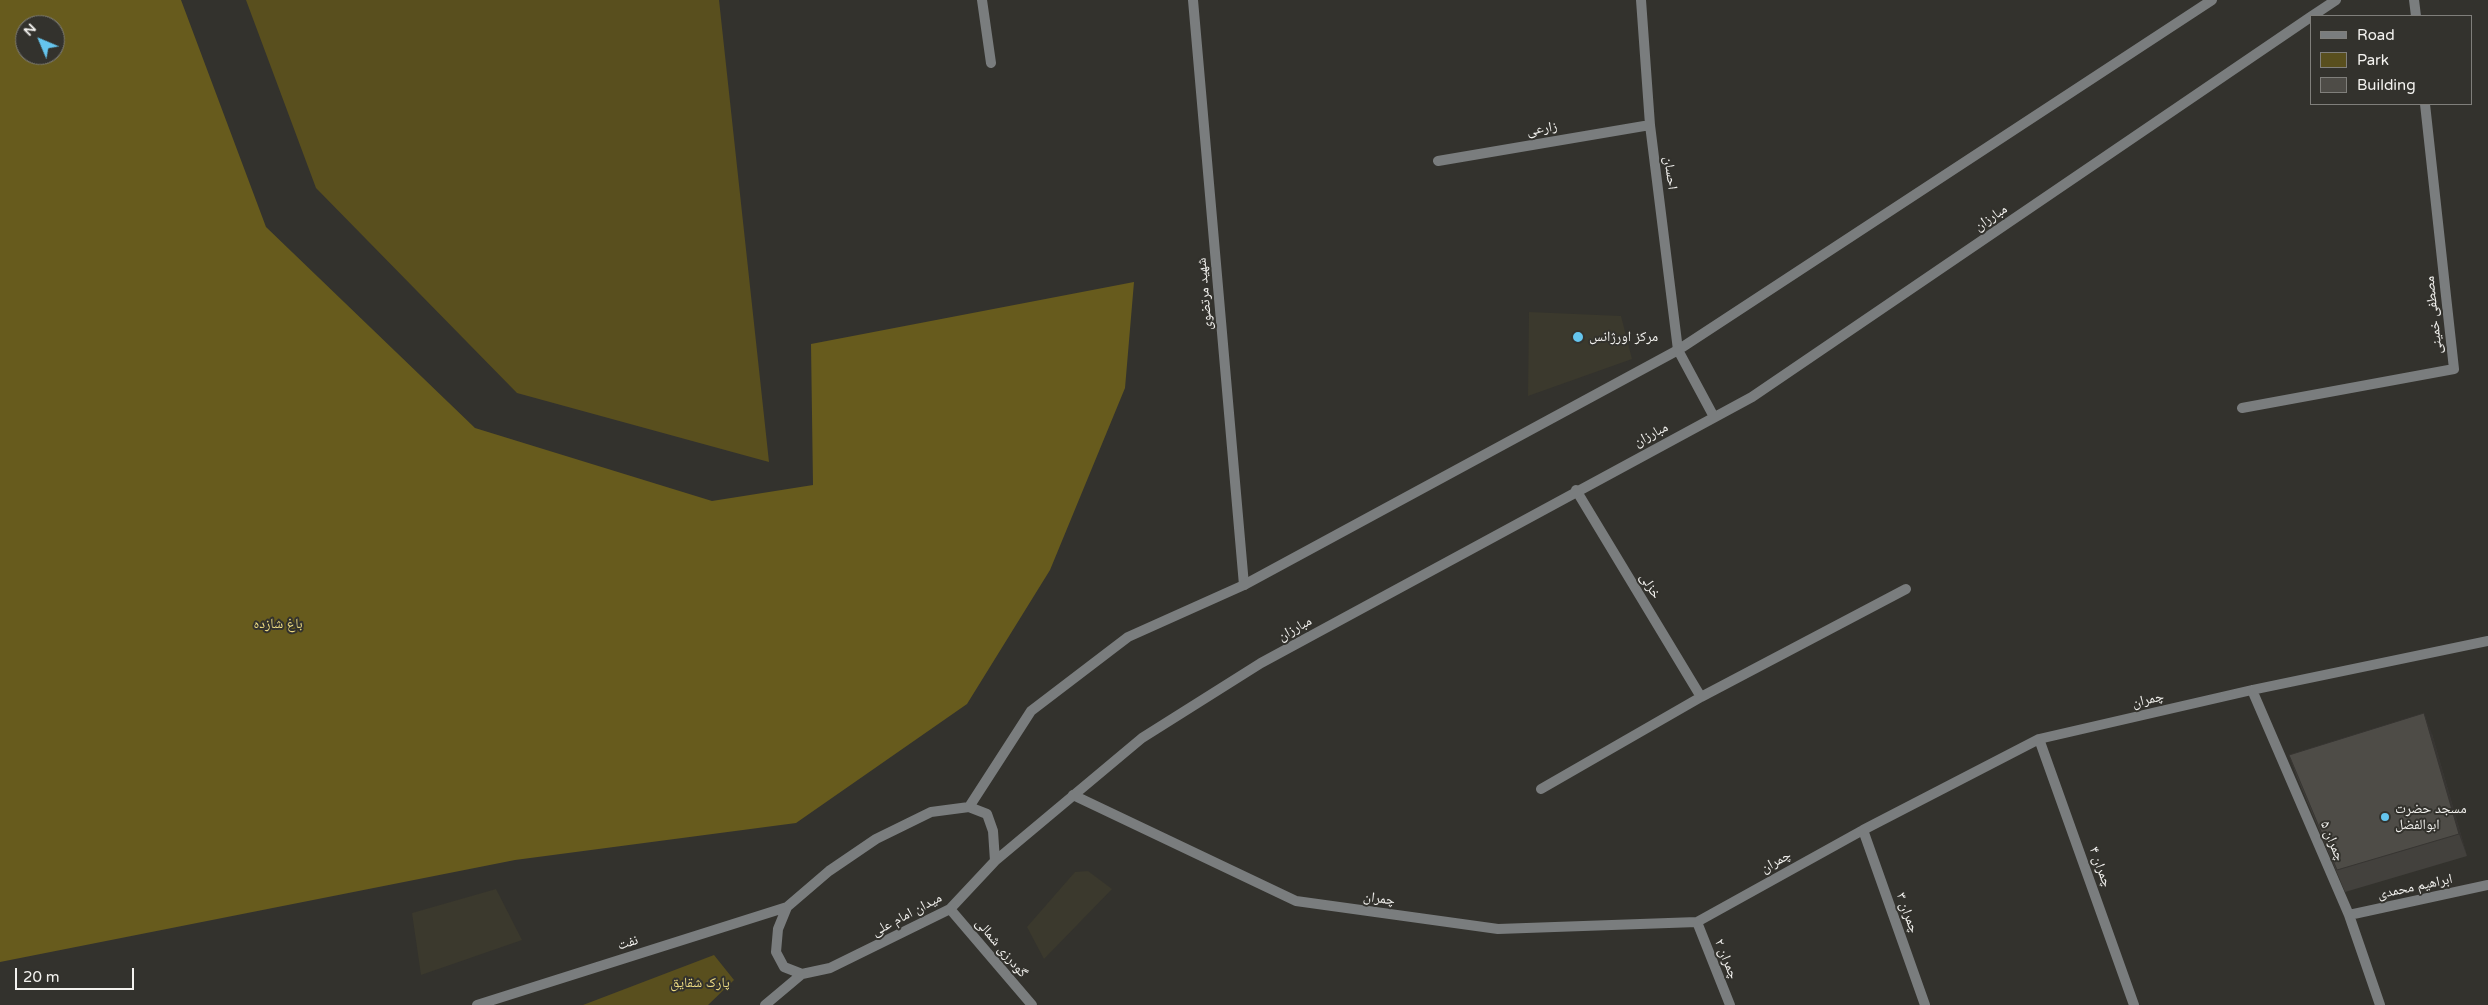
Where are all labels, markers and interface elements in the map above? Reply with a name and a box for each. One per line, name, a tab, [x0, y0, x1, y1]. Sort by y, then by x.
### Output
north arrow	[15, 15, 65, 65]
legend	[2310, 15, 2473, 105]
text: N	[20, 20, 40, 40]
text: Road	[2357, 26, 2395, 44]
text: Park	[2357, 51, 2389, 69]
text: Building	[2357, 76, 2416, 94]
street label: زارعی	[1525, 118, 1559, 140]
street label: احسان	[1660, 155, 1680, 191]
street label: مبارزان	[1971, 201, 2011, 235]
street label: شهید مرتضوی	[1193, 257, 1217, 331]
street label: مصطفی خمینی	[2422, 275, 2446, 355]
place label: مرکز اورژانس	[1589, 329, 1658, 345]
marker: مرکز اورژانس	[1571, 330, 1585, 344]
street label: مبارزان	[1631, 419, 1671, 451]
street label: خزلی	[1636, 570, 1664, 602]
street label: مبارزان	[1275, 613, 1315, 645]
park label: باغ شازده	[253, 616, 303, 632]
street label: چمران	[2131, 688, 2165, 712]
place label: مسجد حضرت ابوالفضل	[2395, 801, 2467, 834]
marker: مسجد حضرت ابوالفضل	[2379, 811, 2391, 823]
street label: چمران ۵	[2316, 818, 2348, 864]
street label: چمران ۴	[2085, 844, 2115, 890]
street label: چمران	[1758, 847, 1794, 877]
street label: ابراهیم محمدی	[2376, 871, 2454, 903]
street label: چمران	[1362, 888, 1396, 910]
street label: میدان امام علی	[869, 889, 945, 941]
street label: چمران ۳	[1892, 890, 1922, 936]
street label: گودرزی شمالی	[971, 915, 1031, 981]
street label: نفت	[616, 932, 640, 954]
street label: چمران ۲	[1710, 936, 1742, 982]
scale bar	[18, 958, 136, 990]
text: 20 m	[23, 968, 60, 986]
park label: پارک شقایق	[670, 975, 730, 991]

